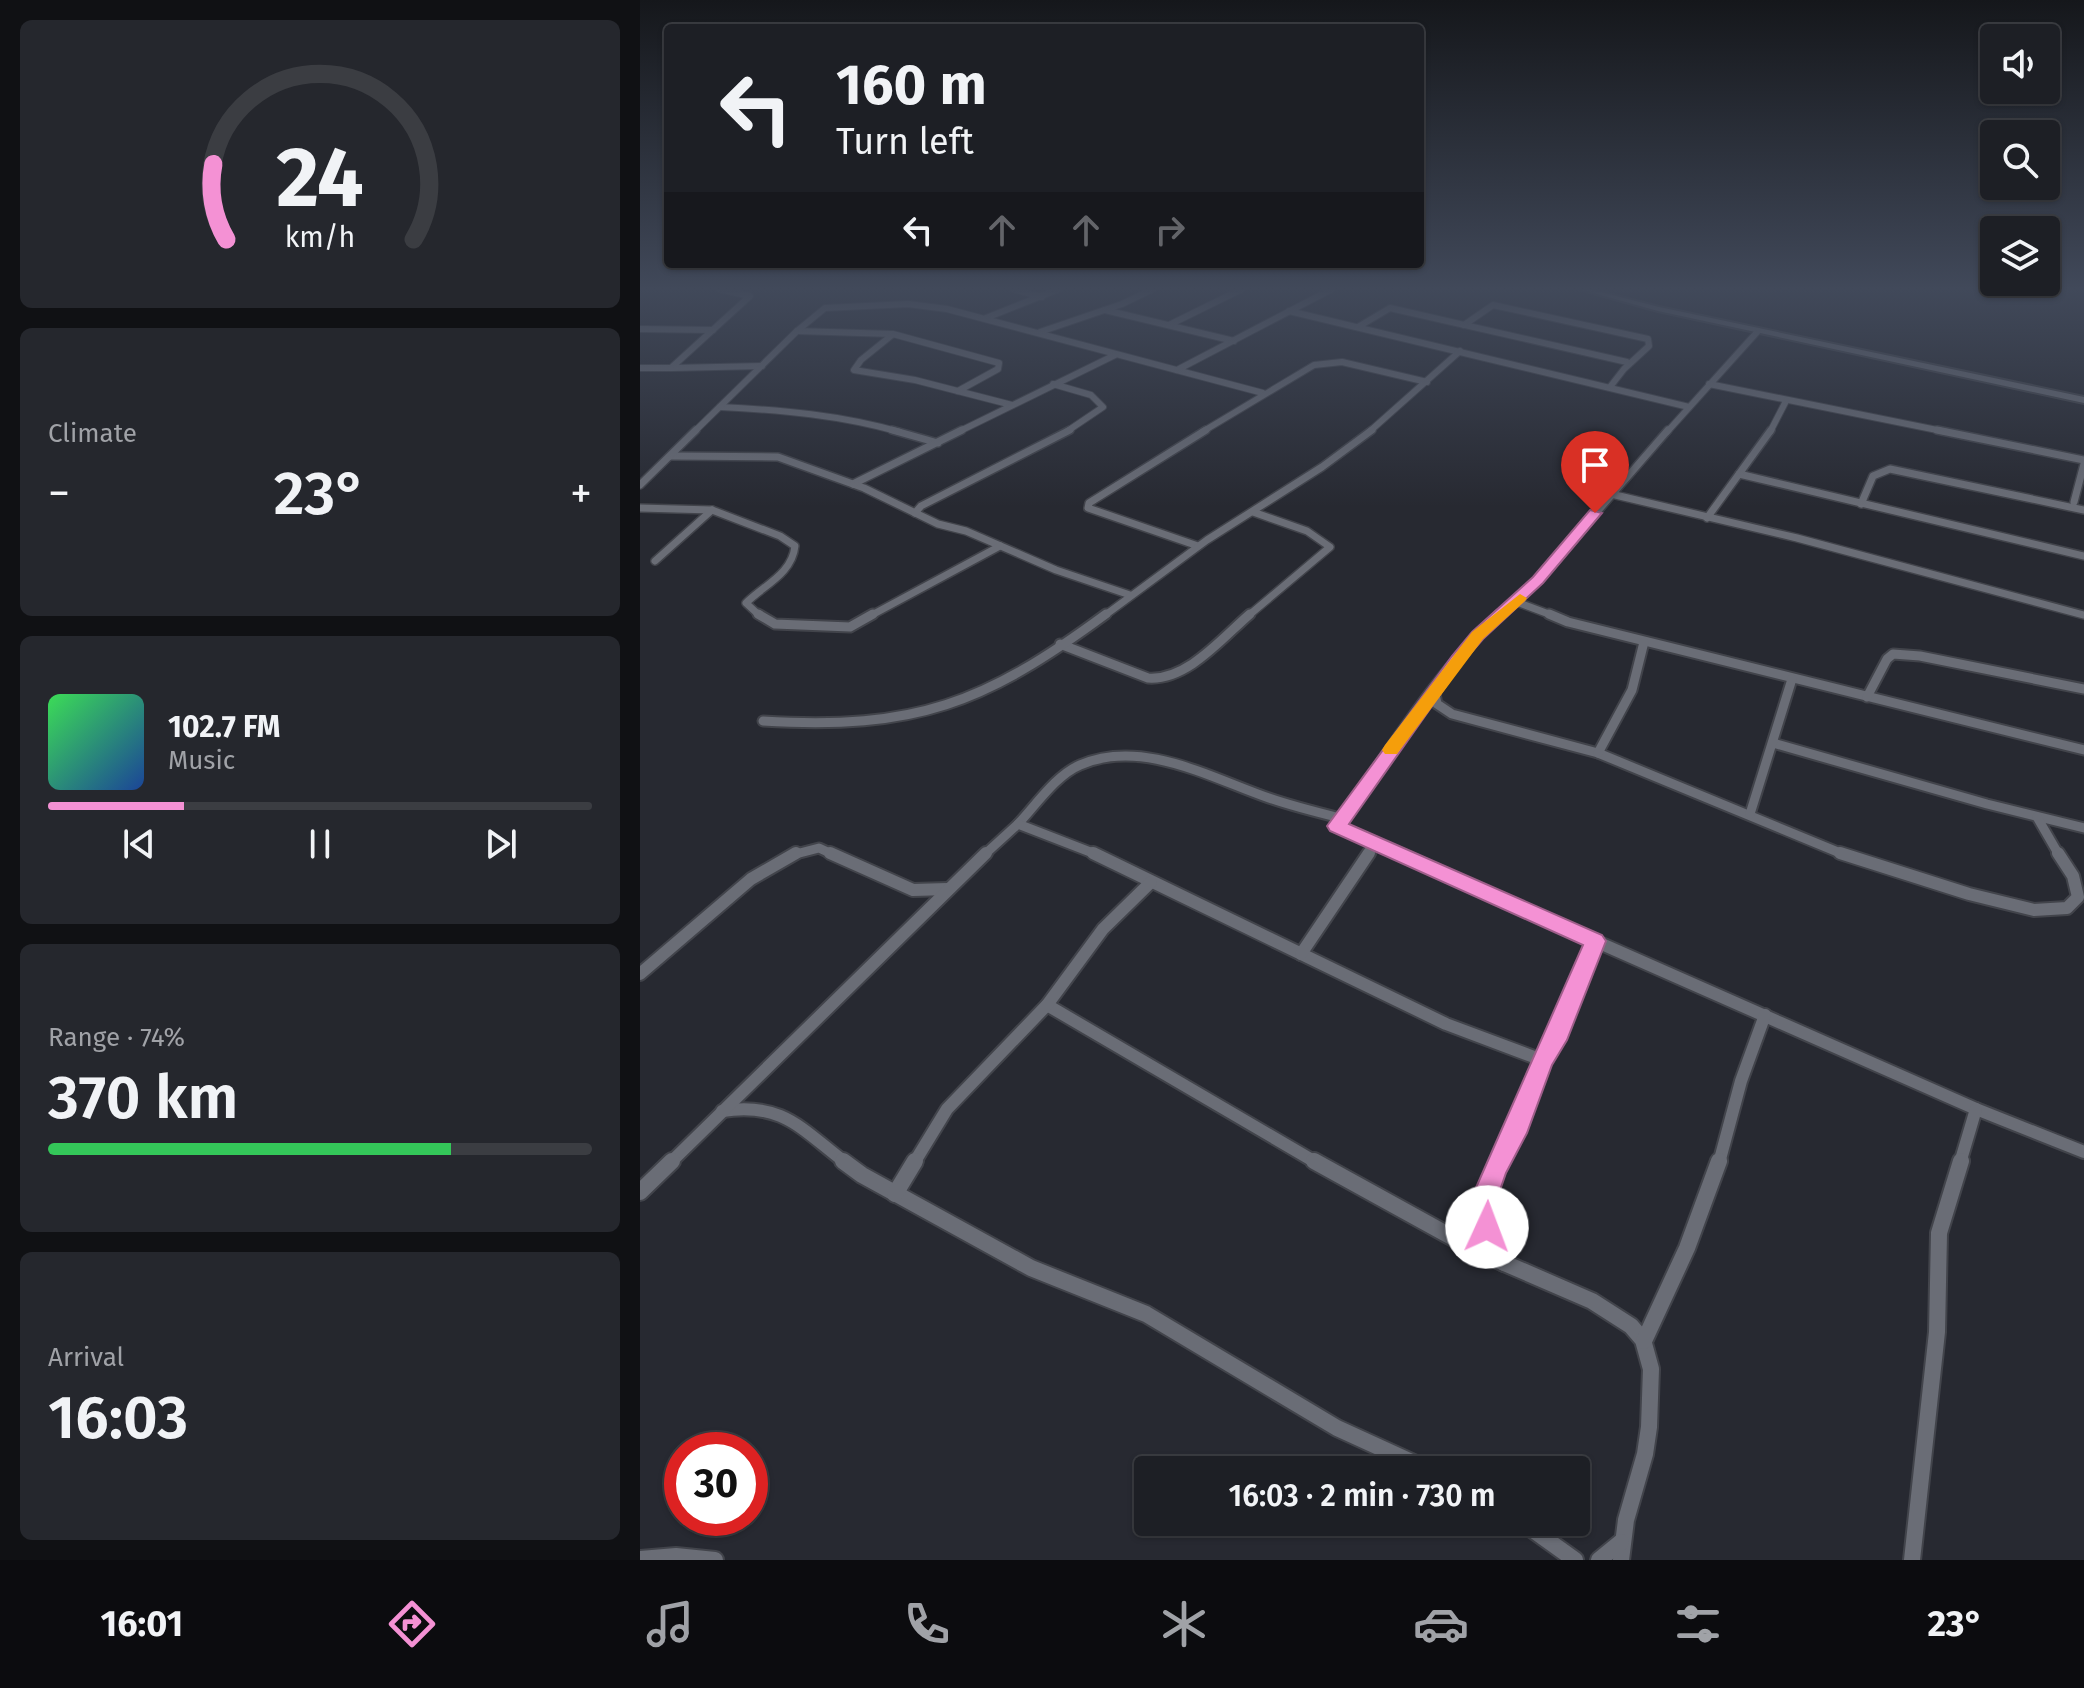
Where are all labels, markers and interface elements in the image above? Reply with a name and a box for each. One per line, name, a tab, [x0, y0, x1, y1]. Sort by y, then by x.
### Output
map controls	[1980, 24, 2060, 296]
button: sound	[1980, 24, 2060, 104]
text: 160 m	[836, 52, 987, 119]
icon: left	[704, 56, 808, 160]
text: Turn left	[836, 120, 974, 164]
button: search	[1980, 120, 2060, 200]
text: 24	[276, 128, 364, 228]
icon: left	[896, 208, 940, 252]
icon: ahead	[980, 208, 1024, 252]
icon: ahead	[1064, 208, 1108, 252]
icon: right	[1148, 208, 1192, 252]
button: layers	[1980, 216, 2060, 296]
text: km/h	[285, 220, 355, 255]
text: Climate	[48, 418, 137, 449]
pin	[1561, 431, 1629, 513]
icon: arrive	[1573, 443, 1617, 487]
text: 23°	[274, 458, 366, 530]
text: −	[48, 467, 70, 520]
text: +	[570, 467, 592, 520]
text: 102.7 FM	[168, 709, 280, 745]
text: Music	[168, 745, 235, 776]
icon: previous	[117, 822, 161, 866]
icon: pause	[298, 822, 342, 866]
icon: next	[479, 822, 523, 866]
text: Range · 74%	[48, 1022, 185, 1053]
text: 370 km	[48, 1062, 238, 1134]
position arrow	[1445, 1185, 1529, 1269]
text: Arrival	[48, 1342, 124, 1373]
text: 16:03	[48, 1382, 188, 1454]
speed limit sign: 30	[664, 1432, 768, 1536]
text: 16:03 · 2 min · 730 m	[1229, 1478, 1495, 1514]
icon: directions	[384, 1596, 440, 1652]
icon: music	[642, 1596, 698, 1652]
icon: phone	[899, 1596, 955, 1652]
icon: climate	[1156, 1596, 1212, 1652]
icon: car	[1413, 1596, 1469, 1652]
icon: filters	[1670, 1596, 1726, 1652]
text: 16:01	[101, 1602, 183, 1646]
text: 23°	[1927, 1602, 1983, 1646]

